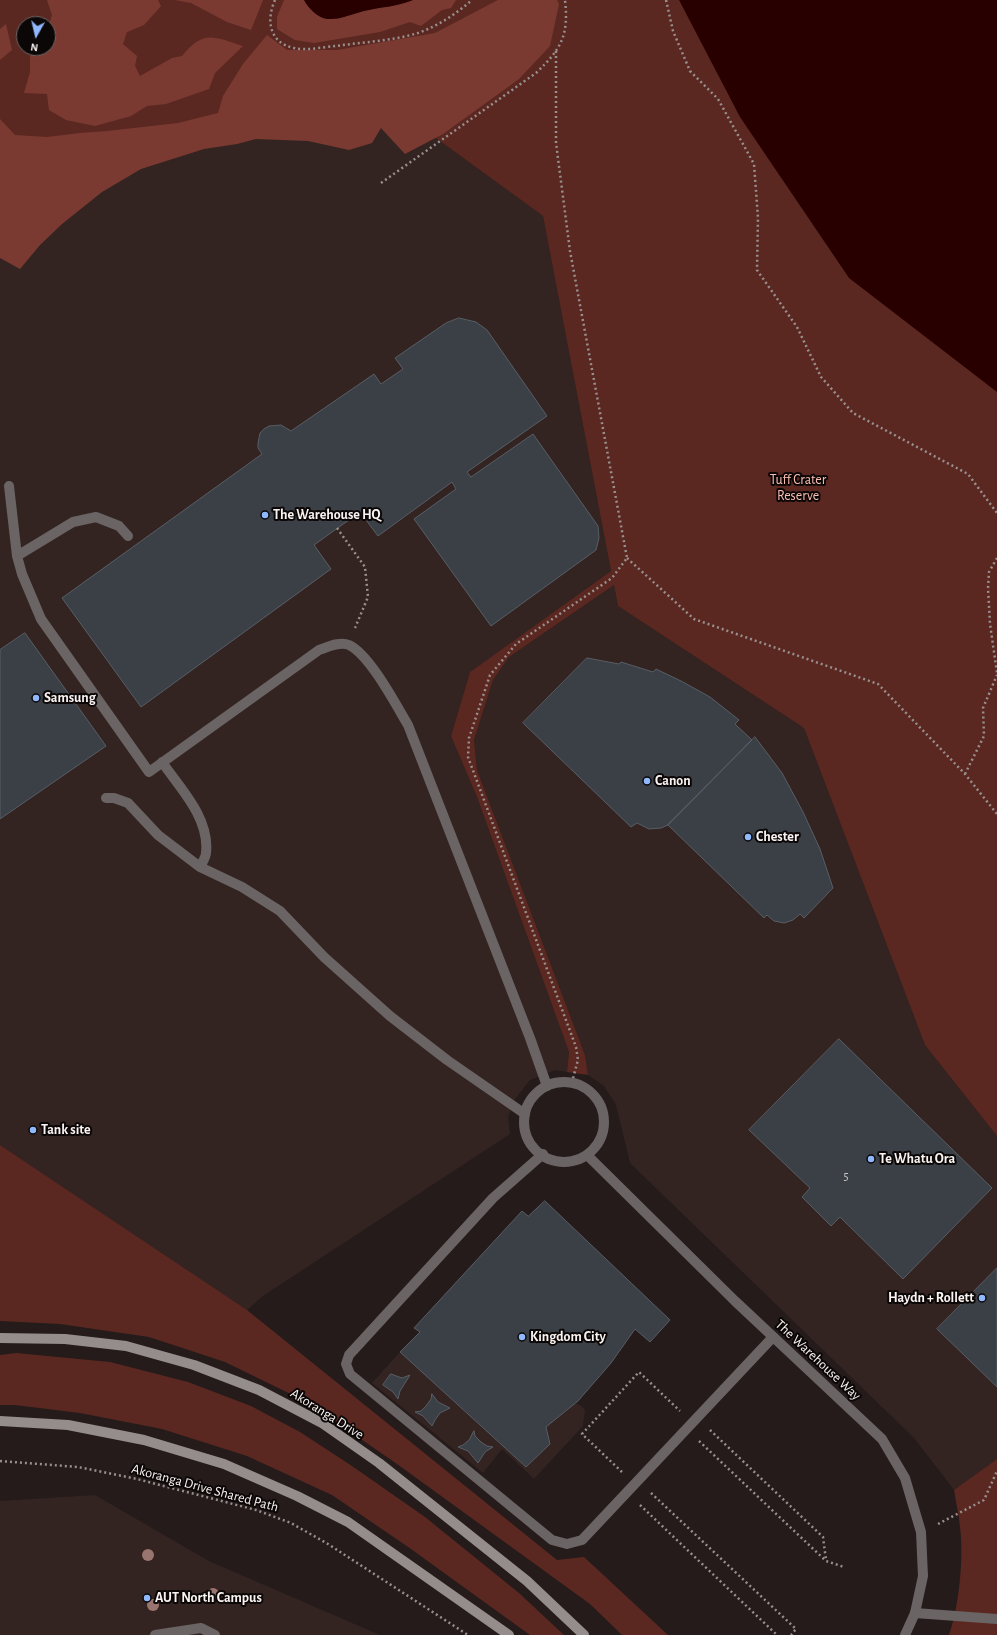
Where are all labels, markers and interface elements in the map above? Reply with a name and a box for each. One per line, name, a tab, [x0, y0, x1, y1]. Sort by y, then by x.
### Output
north arrow	[16, 16, 56, 56]
text: N	[30, 41, 39, 53]
park label: Tuff Crater Reserve	[770, 472, 826, 504]
place label: The Warehouse HQ	[273, 507, 381, 523]
marker: The Warehouse HQ	[260, 510, 270, 520]
place label: Samsung	[44, 690, 96, 706]
marker: Samsung	[31, 693, 41, 703]
place label: Canon	[655, 773, 691, 789]
marker: Canon	[642, 776, 652, 786]
place label: Chester	[756, 829, 799, 845]
marker: Chester	[743, 832, 753, 842]
place label: Tank site	[41, 1122, 91, 1138]
marker: Tank site	[28, 1125, 38, 1135]
place label: Te Whatu Ora	[879, 1151, 955, 1167]
marker: Te Whatu Ora	[866, 1154, 876, 1164]
house number: 5	[843, 1169, 849, 1183]
place label: Haydn + Rollett	[888, 1290, 974, 1306]
marker: Haydn + Rollett	[977, 1293, 987, 1303]
street label: The Warehouse Way	[772, 1316, 864, 1404]
place label: Kingdom City	[530, 1329, 606, 1345]
marker: Kingdom City	[517, 1332, 527, 1342]
street label: Akoranga Drive	[287, 1385, 367, 1443]
street label: Akoranga Drive Shared Path	[130, 1460, 280, 1516]
place label: AUT North Campus	[155, 1590, 262, 1606]
marker: AUT North Campus	[142, 1593, 152, 1603]

